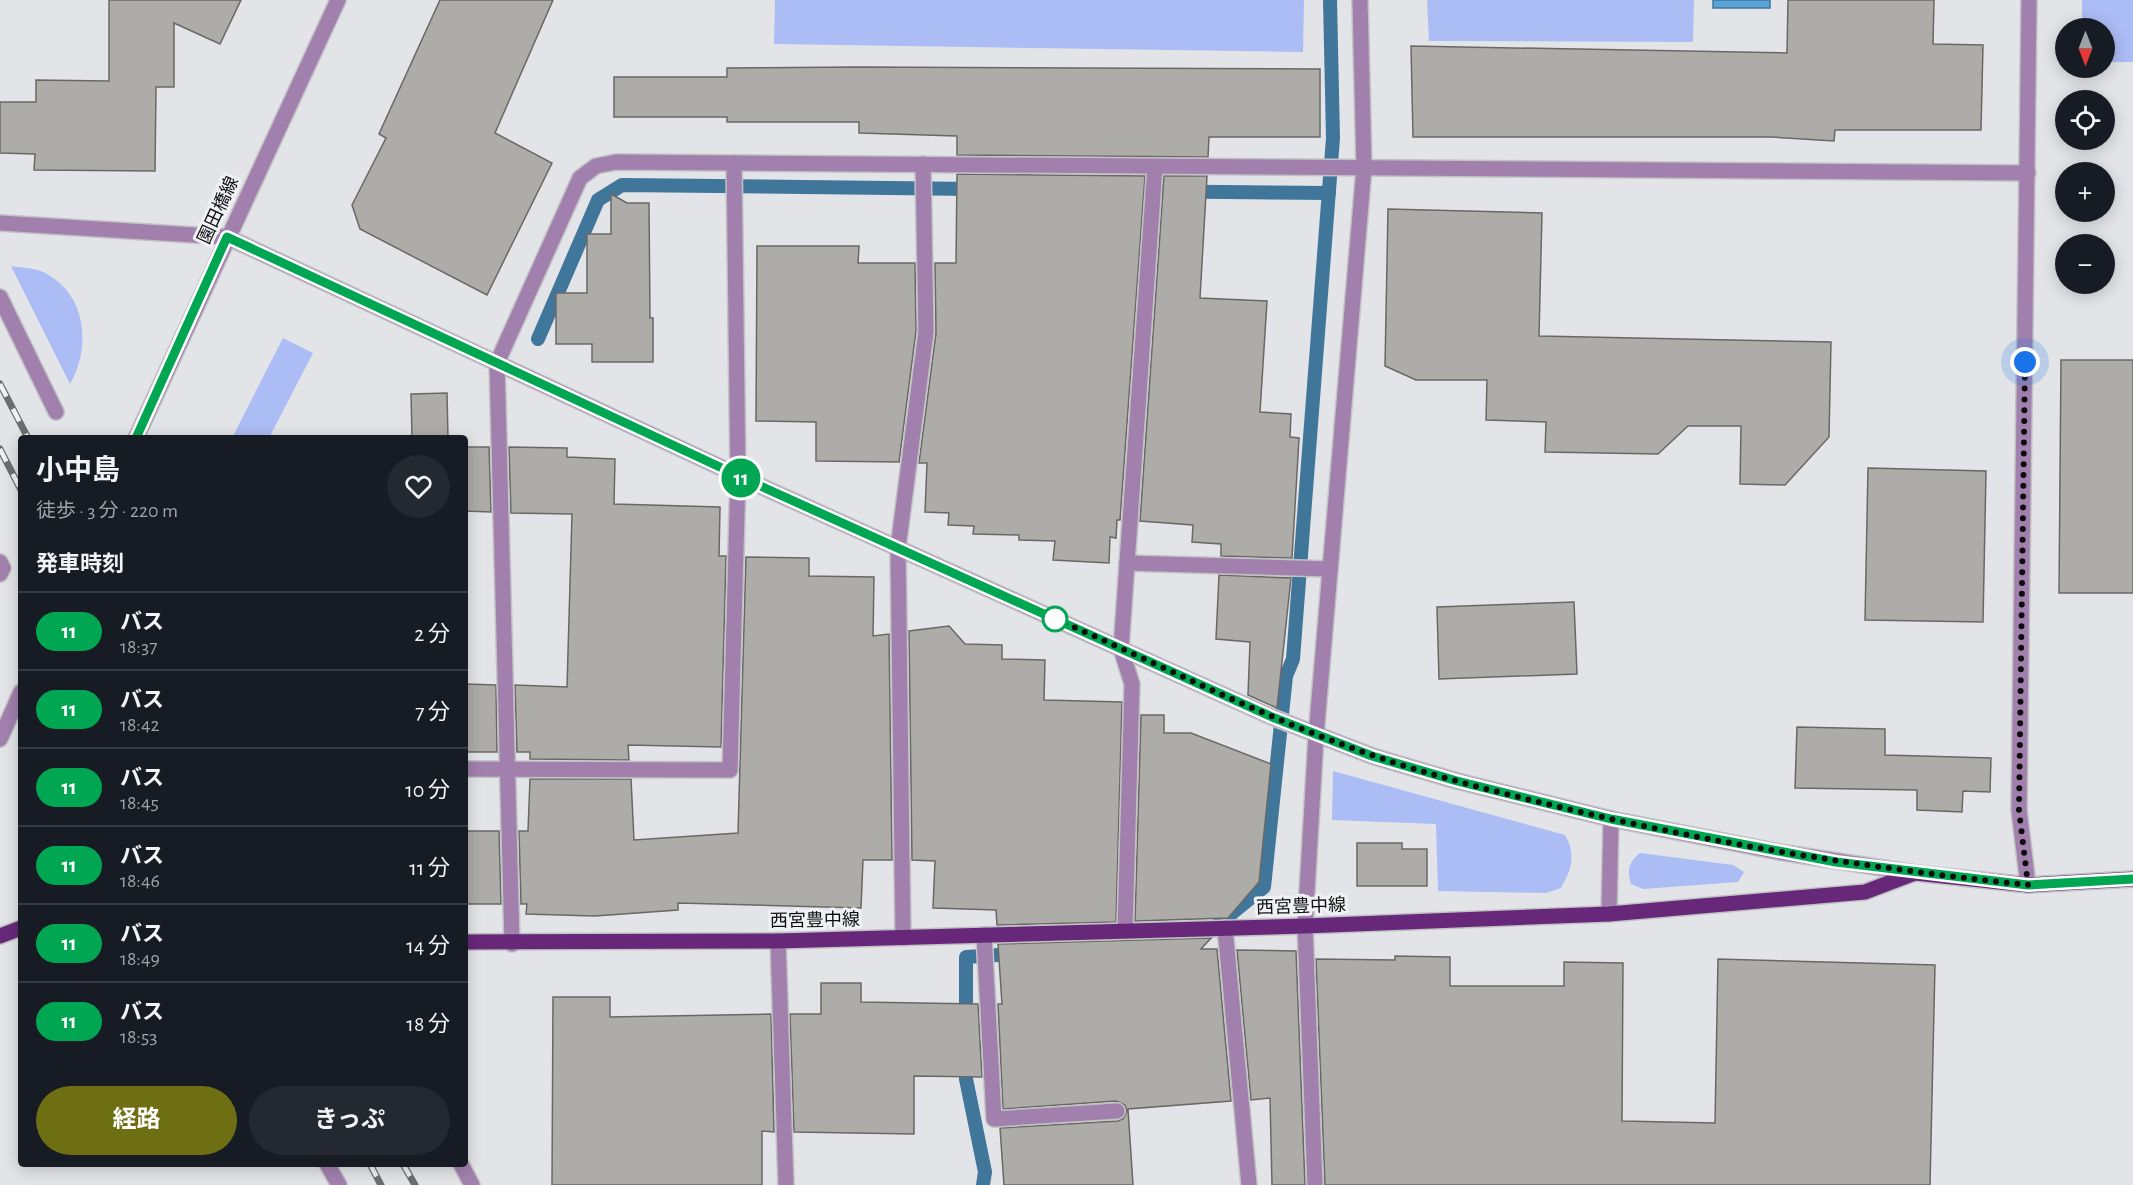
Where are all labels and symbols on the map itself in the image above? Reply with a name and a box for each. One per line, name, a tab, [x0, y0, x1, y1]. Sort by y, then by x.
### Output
north arrow	[2055, 18, 2115, 78]
street label: 園田橋線	[194, 173, 242, 247]
your location	[2010, 347, 2040, 377]
line badge: 11	[714, 458, 768, 498]
unlabelled marker	[1042, 606, 1068, 632]
street label: 西宮豊中線	[1256, 894, 1346, 918]
street label: 西宮豊中線	[770, 909, 860, 931]

